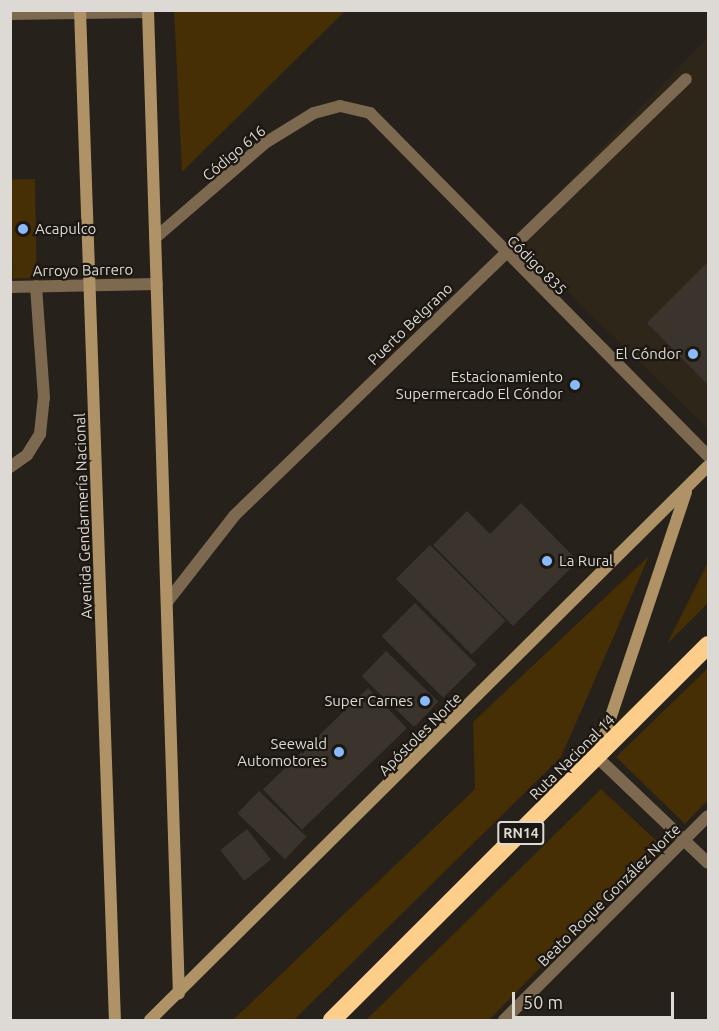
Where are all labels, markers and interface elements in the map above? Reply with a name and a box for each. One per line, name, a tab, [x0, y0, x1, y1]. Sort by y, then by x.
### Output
street label: Código 616	[199, 121, 269, 185]
place label: Acapulco	[35, 220, 96, 238]
marker: Acapulco	[16, 222, 30, 236]
street label: Código 835	[504, 232, 570, 298]
street label: Arroyo Barrero	[33, 260, 133, 280]
street label: Puerto Belgrano	[364, 279, 456, 369]
place label: El Cóndor	[615, 345, 681, 363]
marker: El Cóndor	[686, 347, 700, 361]
place label: Estacionamiento Supermercado El Cóndor	[396, 367, 563, 402]
marker: Estacionamiento Supermercado El Cóndor	[568, 378, 582, 392]
street label: Avenida Gendarmería Nacional	[70, 413, 96, 619]
place label: La Rural	[559, 552, 613, 570]
marker: La Rural	[540, 554, 554, 568]
street label: Apóstoles Norte	[375, 689, 465, 779]
place label: Super Carnes	[324, 692, 413, 710]
marker: Super Carnes	[418, 694, 432, 708]
street label: Ruta Nacional 14	[526, 711, 618, 803]
place label: Seewald Automotores	[237, 734, 327, 769]
marker: Seewald Automotores	[332, 745, 346, 759]
street label: Beato Roque González Norte	[534, 820, 684, 970]
road number: RN14	[497, 822, 545, 844]
scale bar	[515, 980, 677, 1018]
text: 50 m	[523, 992, 563, 1012]

